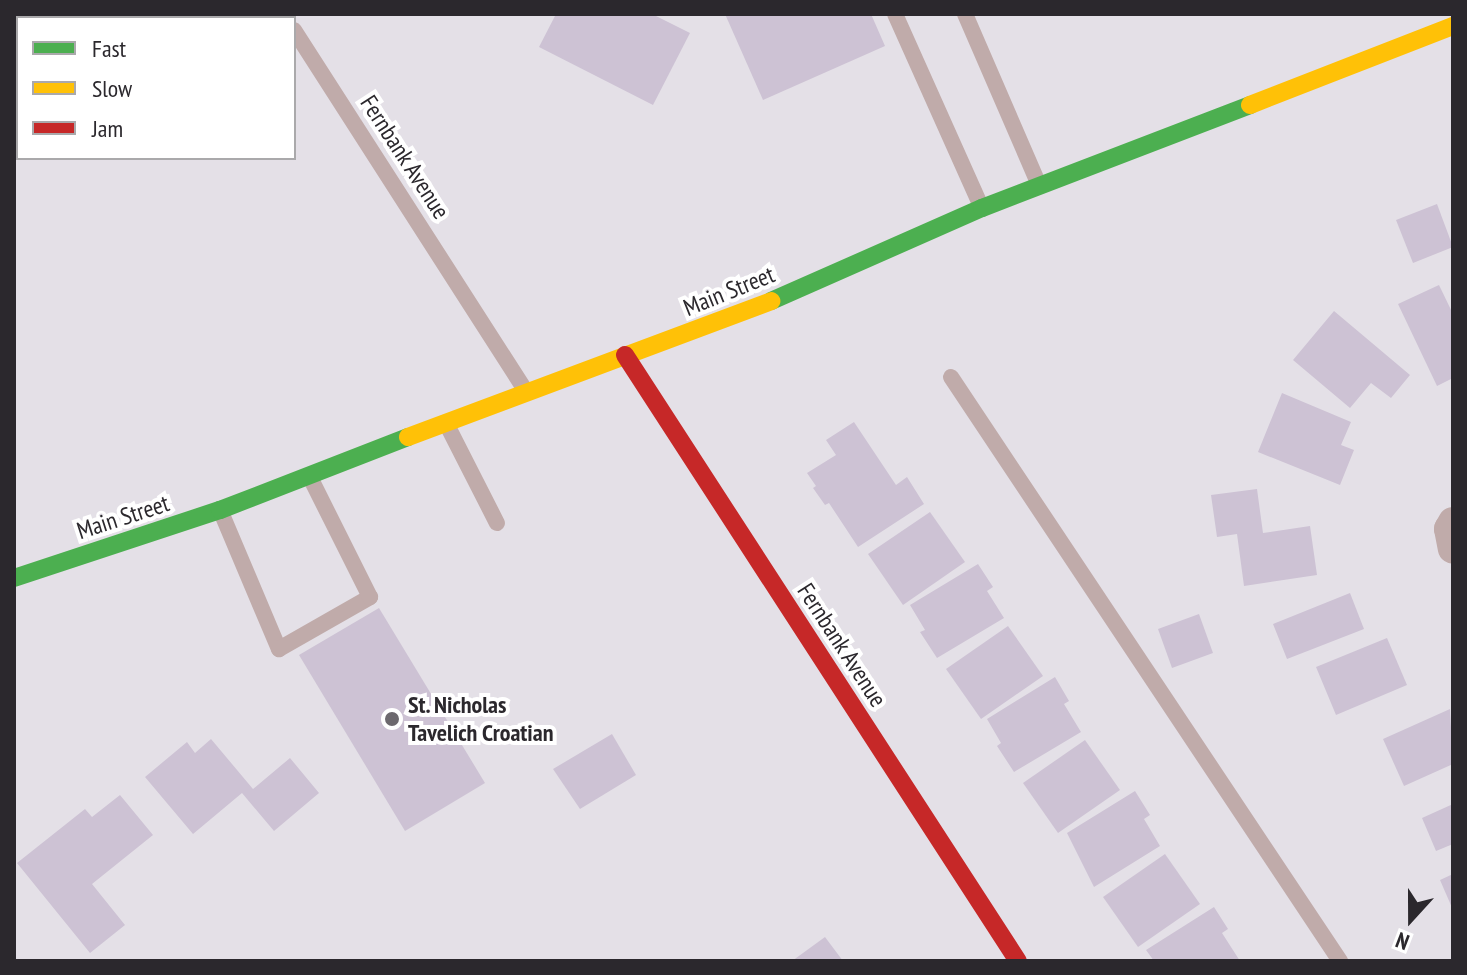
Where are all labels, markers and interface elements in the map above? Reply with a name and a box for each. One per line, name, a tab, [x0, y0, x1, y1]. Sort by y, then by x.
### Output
legend	[16, 16, 296, 160]
text: Fast	[92, 33, 126, 64]
text: Slow	[92, 73, 132, 104]
street label: Fernbank Avenue	[354, 89, 456, 225]
text: Jam	[92, 113, 123, 144]
street label: Main Street	[679, 260, 779, 322]
street label: Main Street	[73, 489, 173, 545]
street label: Fernbank Avenue	[791, 577, 893, 713]
place label: St. Nicholas Tavelich Croatian	[408, 691, 554, 747]
marker: St. Nicholas Tavelich Croatian	[383, 710, 401, 728]
north arrow	[1371, 879, 1451, 959]
text: N	[1392, 926, 1413, 957]

